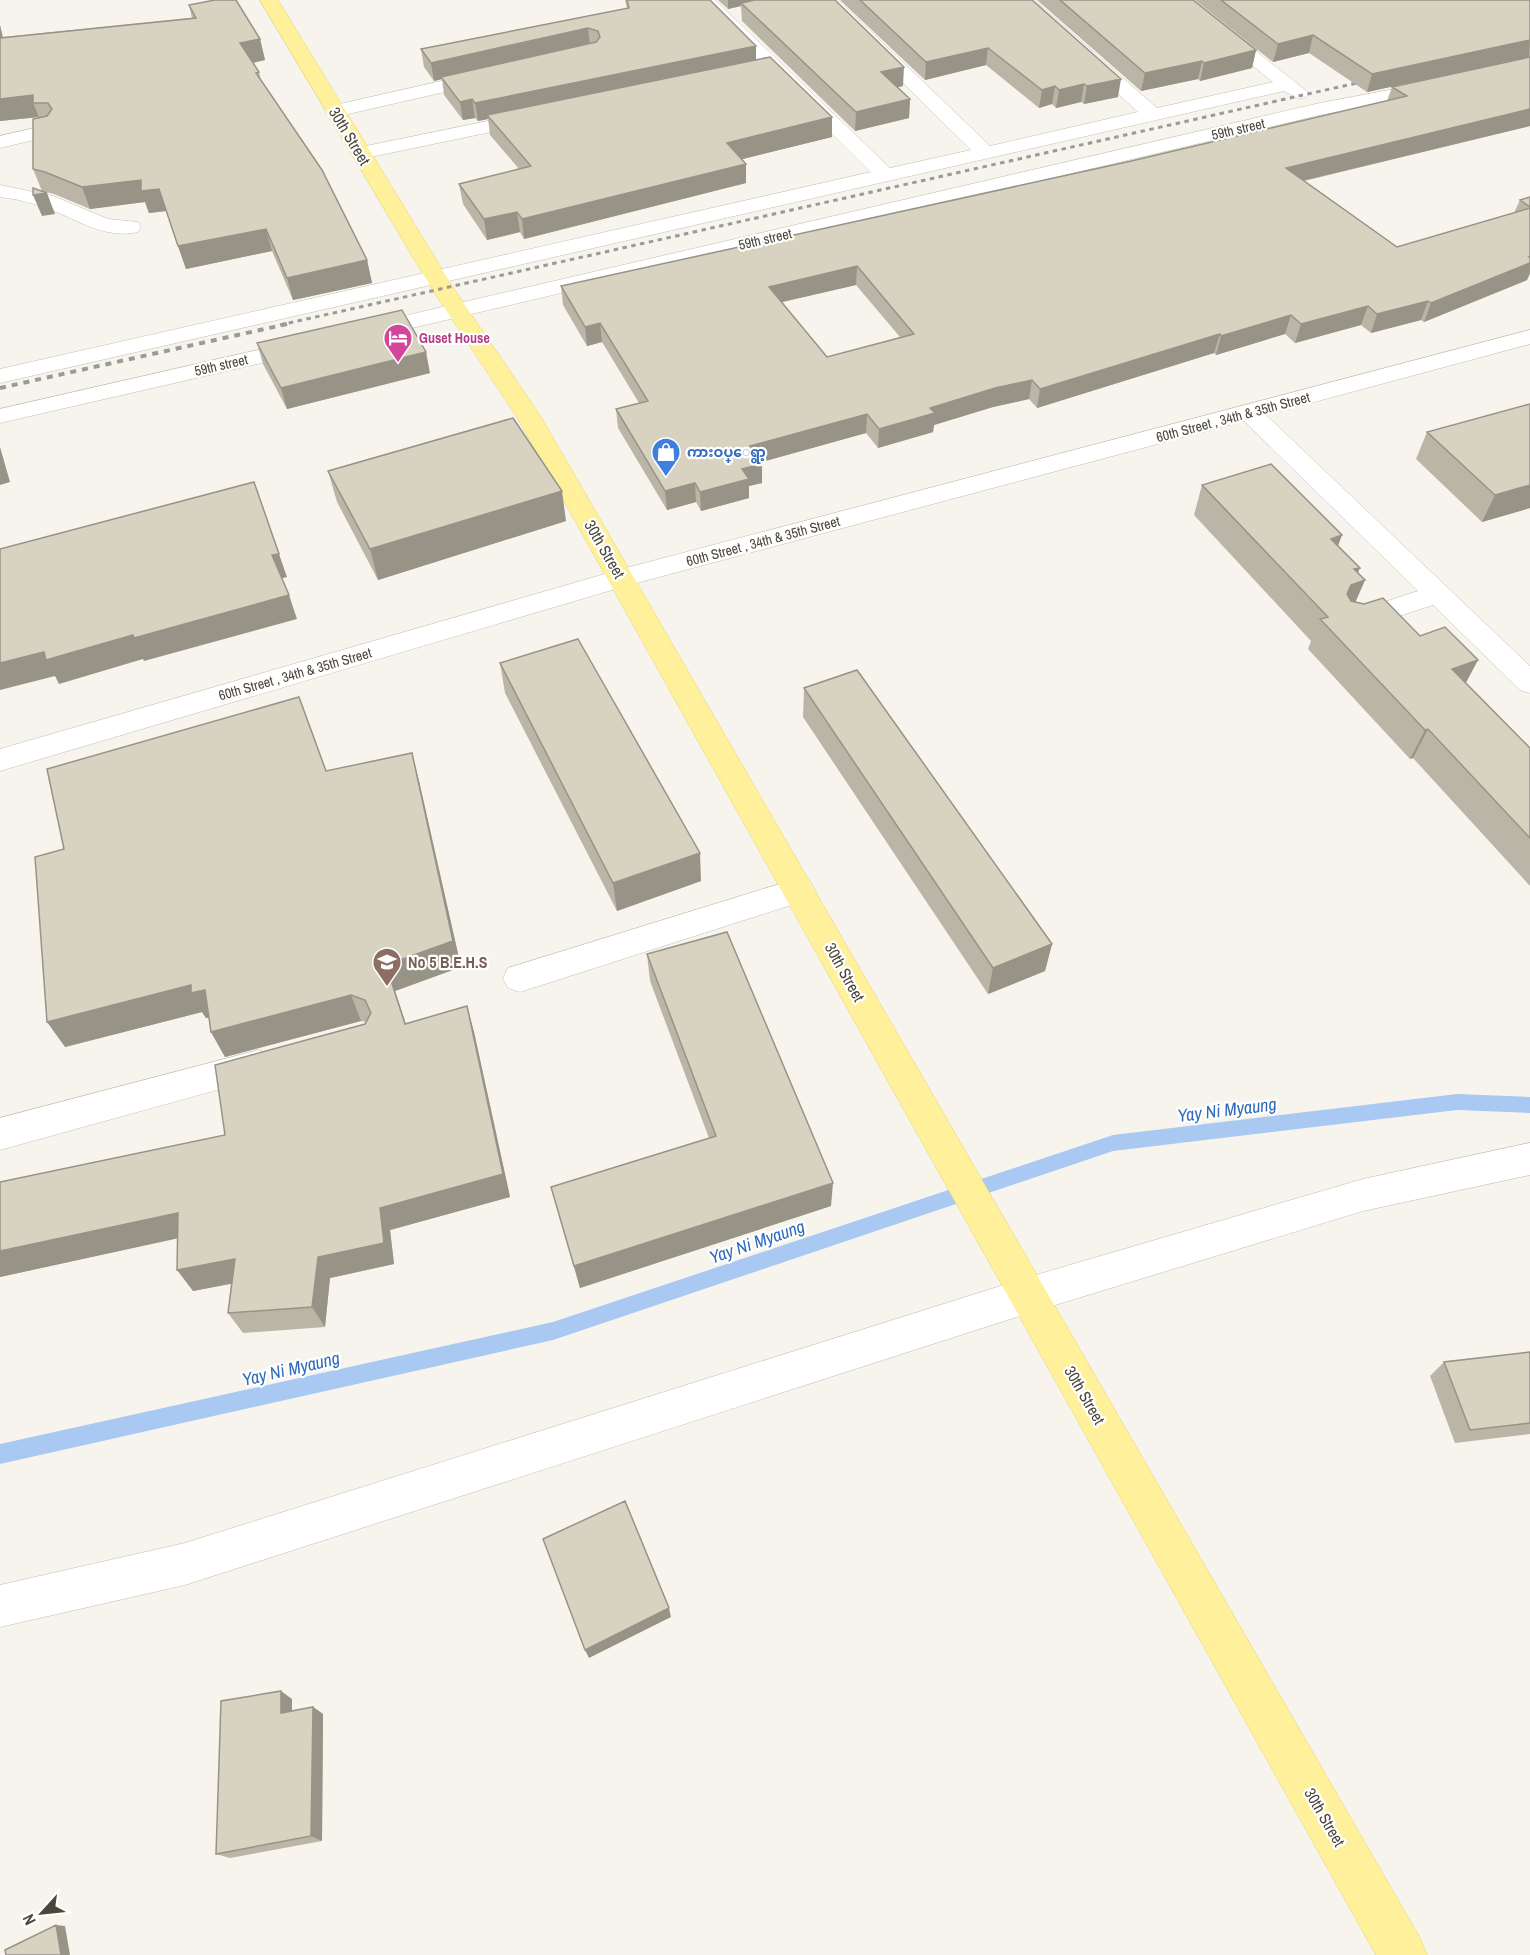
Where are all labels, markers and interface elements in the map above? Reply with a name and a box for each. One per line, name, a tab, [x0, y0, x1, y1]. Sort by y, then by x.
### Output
street label: 30th Street	[324, 103, 376, 169]
street label: 59th street	[1210, 114, 1266, 144]
street label: 59th street	[737, 224, 793, 254]
hotel icon: Guset House	[382, 322, 414, 364]
place label: Guset House	[419, 329, 490, 347]
street label: 59th street	[193, 350, 249, 380]
street label: 60th Street , 34th & 35th Street	[1154, 388, 1312, 446]
shop icon: ကားဝပ္ေရွာ့	[650, 436, 682, 478]
place label: ကားဝပ္ေရွာ့	[687, 443, 766, 464]
street label: 60th Street , 34th & 35th Street	[684, 512, 842, 570]
street label: 30th Street	[579, 516, 631, 583]
street label: 60th Street , 34th & 35th Street	[216, 644, 374, 704]
street label: 30th Street	[820, 939, 870, 1006]
school or university icon: No 5 B.E.H.S	[371, 946, 403, 988]
place label: No 5 B.E.H.S	[408, 951, 488, 973]
water label: Yay Ni Myaung	[1176, 1091, 1278, 1128]
water label: Yay Ni Myaung	[706, 1213, 808, 1270]
water label: Yay Ni Myaung	[240, 1345, 342, 1392]
street label: 30th Street	[1059, 1362, 1111, 1429]
street label: 30th Street	[1299, 1784, 1351, 1851]
north arrow	[12, 1883, 72, 1943]
text: N	[17, 1911, 41, 1929]

